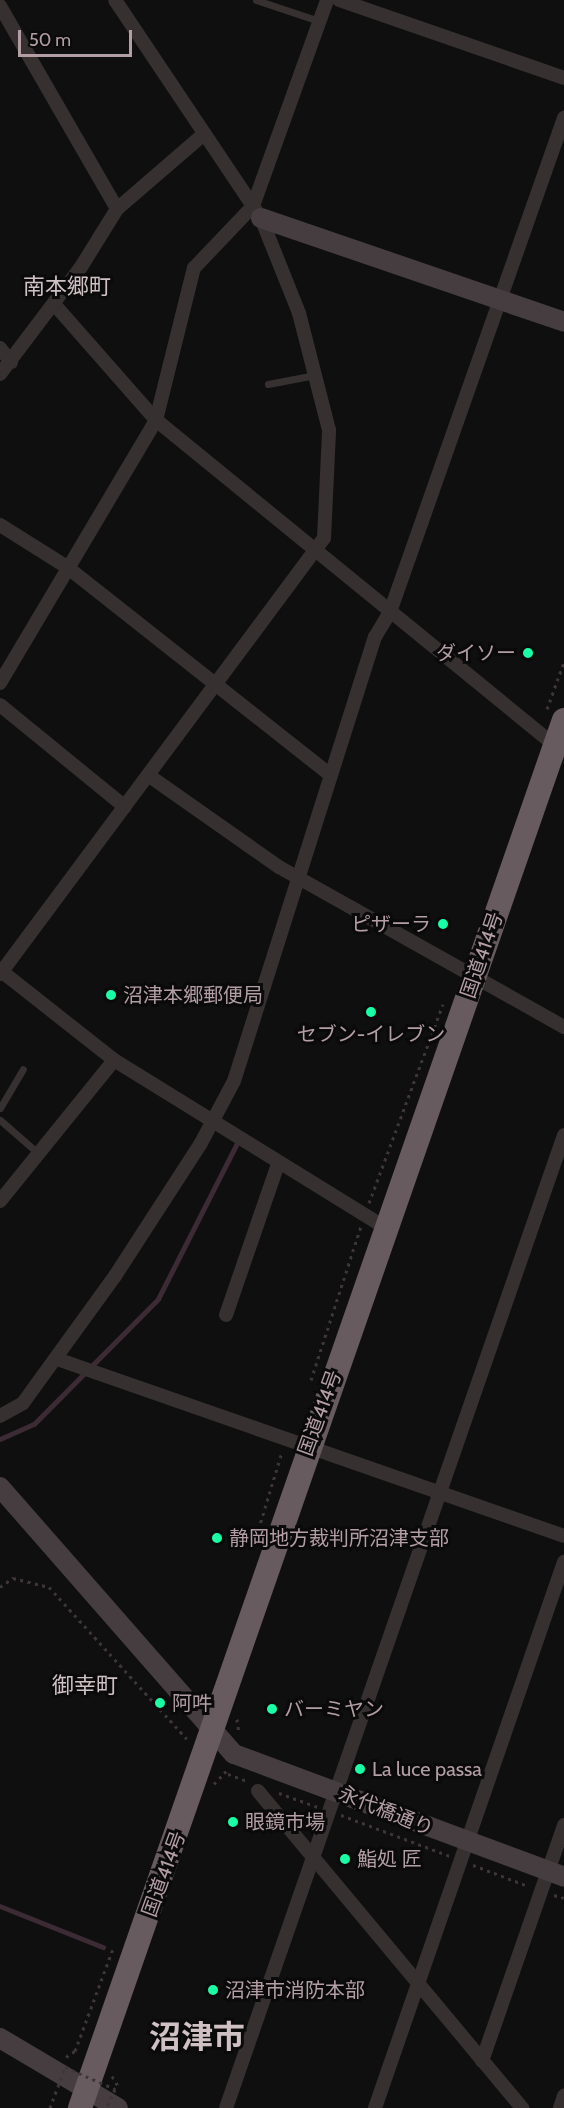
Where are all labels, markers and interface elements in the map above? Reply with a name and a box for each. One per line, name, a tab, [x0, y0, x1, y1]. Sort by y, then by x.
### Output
scale bar	[21, 18, 135, 56]
text: 50 m	[29, 29, 71, 51]
district label: 南本郷町	[23, 274, 111, 300]
place label: ダイソー	[436, 641, 516, 665]
marker: ダイソー	[521, 646, 535, 660]
street label: 国道414号	[456, 909, 508, 1001]
place label: ピザーラ	[351, 912, 431, 936]
marker: ピザーラ	[436, 917, 450, 931]
place label: 沼津本郷郵便局	[123, 983, 263, 1007]
marker: 沼津本郷郵便局	[104, 988, 118, 1002]
marker: セブン-イレブン	[364, 1005, 378, 1019]
place label: セブン-イレブン	[297, 1022, 445, 1046]
street label: 国道414号	[293, 1367, 347, 1459]
place label: 静岡地方裁判所沼津支部	[229, 1526, 449, 1550]
marker: 静岡地方裁判所沼津支部	[210, 1531, 224, 1545]
district label: 御幸町	[52, 1673, 118, 1699]
place label: 阿吽	[172, 1691, 212, 1715]
marker: 阿吽	[153, 1696, 167, 1710]
place label: バーミヤン	[284, 1697, 384, 1721]
marker: バーミヤン	[265, 1702, 279, 1716]
place label: La luce passa	[372, 1757, 482, 1781]
marker: La luce passa	[353, 1762, 367, 1776]
street label: 永代橋通り	[335, 1781, 437, 1841]
place label: 眼鏡市場	[245, 1810, 325, 1834]
marker: 眼鏡市場	[226, 1815, 240, 1829]
street label: 国道414号	[137, 1828, 191, 1920]
place label: 鮨処 匠	[357, 1847, 421, 1871]
marker: 鮨処 匠	[338, 1852, 352, 1866]
place label: 沼津市消防本部	[225, 1978, 365, 2002]
marker: 沼津市消防本部	[206, 1983, 220, 1997]
district label: 沼津市	[149, 2018, 245, 2056]

